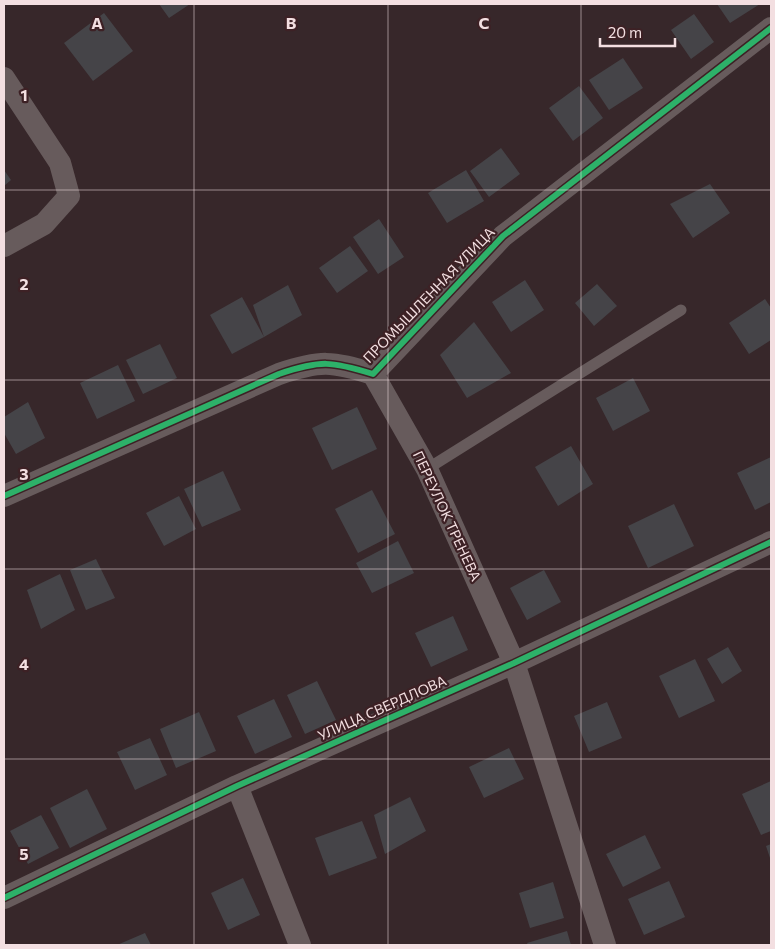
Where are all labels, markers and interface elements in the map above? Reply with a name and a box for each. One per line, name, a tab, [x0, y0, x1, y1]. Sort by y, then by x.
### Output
text: A	[91, 13, 103, 32]
text: B	[286, 13, 297, 32]
text: C	[479, 13, 490, 32]
scale bar	[600, 15, 675, 47]
text: 20 m	[608, 23, 642, 41]
text: 1	[20, 85, 28, 104]
street label: ПРОМЫШЛЕННАЯ УЛИЦА	[359, 223, 498, 366]
text: 2	[19, 274, 29, 293]
street label: ПЕРЕУЛОК ТРЕНЕВА	[410, 448, 485, 584]
text: 3	[19, 464, 29, 483]
text: 4	[19, 654, 29, 673]
street label: УЛИЦА СВЕРДЛОВА	[315, 671, 449, 744]
text: 5	[19, 844, 29, 863]

